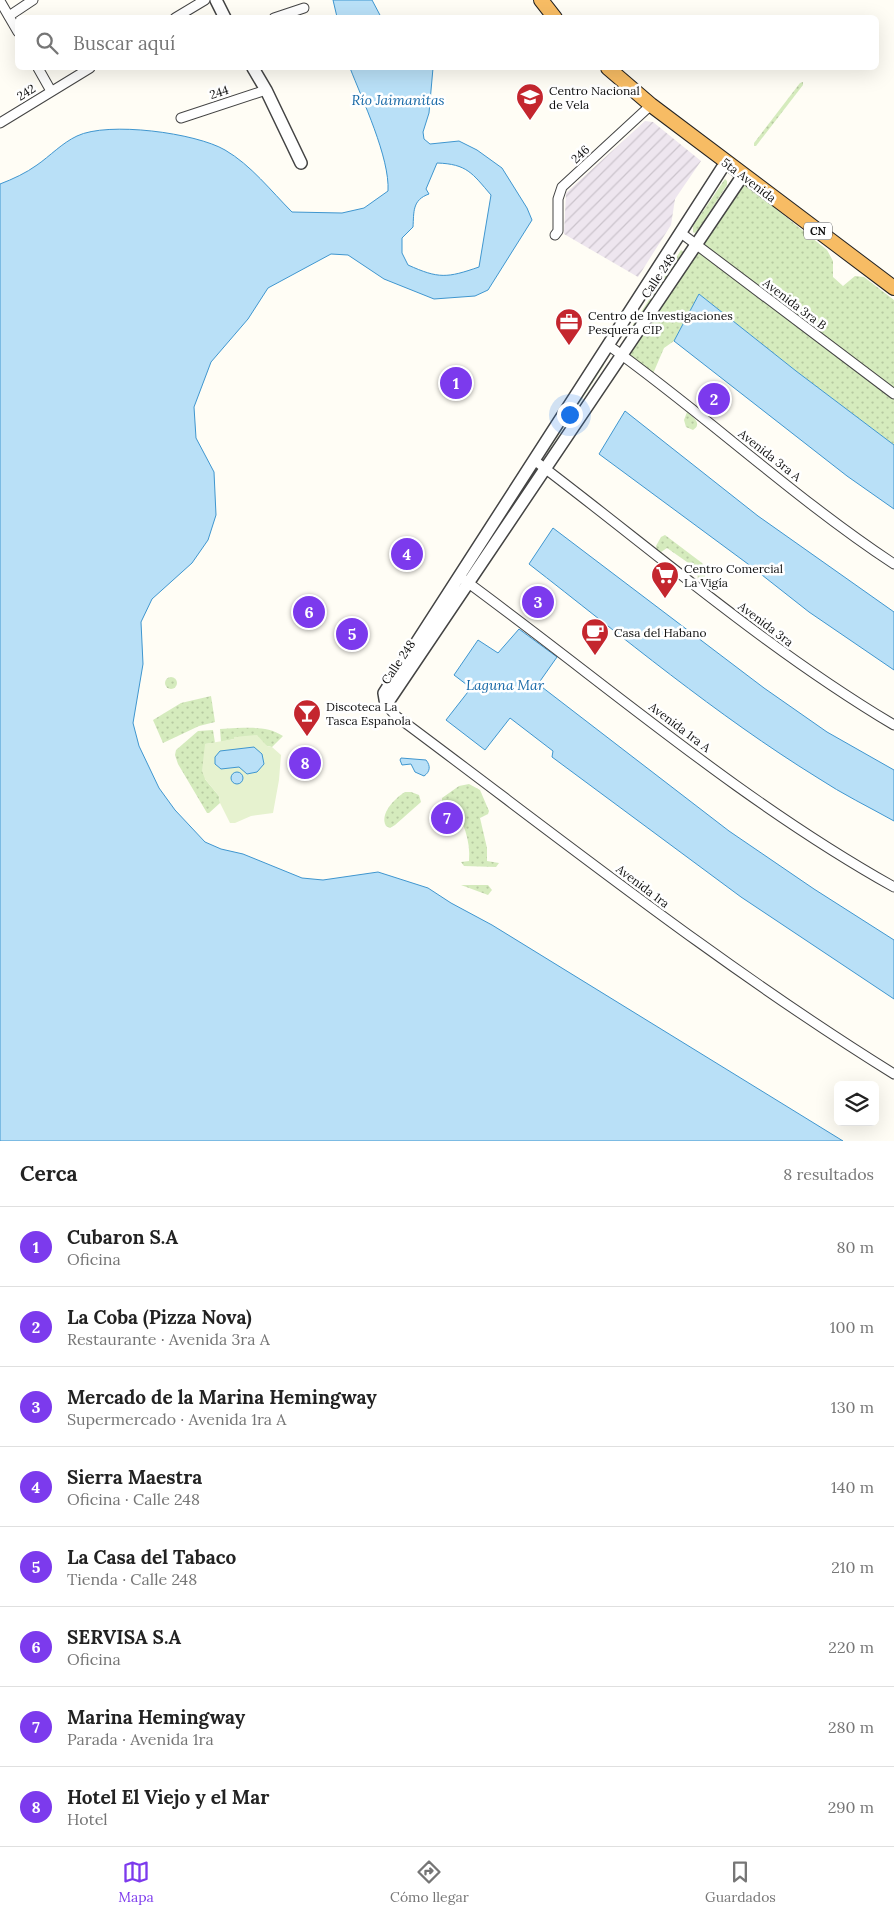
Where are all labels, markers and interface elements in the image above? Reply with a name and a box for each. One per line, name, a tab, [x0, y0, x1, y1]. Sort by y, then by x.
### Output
search box	[15, 15, 879, 70]
icon: search	[33, 29, 61, 57]
text: Buscar aquí	[73, 31, 175, 55]
street label: 242	[14, 81, 38, 103]
street label: 244	[208, 82, 231, 102]
school or university icon: Centro Nacional de Vela	[515, 82, 545, 121]
place label: Centro Nacional de Vela	[549, 83, 640, 112]
water label: Río Jaimanitas	[351, 91, 445, 109]
street label: 246	[568, 142, 592, 166]
street label: 5ta Avenida	[719, 155, 779, 205]
road number: CN	[804, 222, 832, 240]
street label: Calle 248	[638, 251, 678, 301]
street label: Avenida 3ra B	[760, 275, 830, 333]
office icon: Centro de Investigaciones Pesquera CIP	[554, 307, 584, 346]
place label: Centro de Investigaciones Pesquera CIP	[588, 308, 733, 337]
pin: 1	[440, 364, 472, 402]
pin: 2	[698, 380, 730, 418]
your location	[557, 402, 583, 428]
street label: Avenida 3ra A	[735, 425, 805, 484]
pin: 4	[391, 535, 423, 573]
supermarket icon: Centro Comercial La Vigía	[650, 560, 680, 599]
place label: Centro Comercial La Vigía	[684, 561, 783, 590]
pin: 3	[522, 583, 554, 621]
pin: 6	[293, 593, 325, 631]
street label: Avenida 3ra	[735, 598, 796, 650]
pin: 5	[336, 615, 368, 653]
cafe icon: Casa del Habano	[580, 617, 610, 656]
place label: Casa del Habano	[614, 625, 707, 640]
street label: Calle 248	[378, 637, 418, 687]
water label: Laguna Mar	[466, 676, 545, 694]
bar icon: Discoteca La Tasca Espanola	[292, 698, 322, 737]
street label: Avenida 1ra A	[645, 698, 714, 755]
place label: Discoteca La Tasca Espanola	[326, 699, 411, 728]
pin: 8	[289, 744, 321, 782]
pin: 7	[431, 799, 463, 837]
street label: Avenida 1ra	[613, 861, 673, 911]
map controls	[834, 1081, 879, 1126]
button: layers	[834, 1081, 879, 1126]
text: Cerca	[20, 1160, 78, 1187]
text: 8 resultados	[783, 1164, 874, 1184]
text: Cubaron S.A	[67, 1225, 178, 1249]
text: 1	[33, 1237, 39, 1257]
text: 80 m	[837, 1237, 874, 1257]
text: Oficina	[67, 1249, 121, 1269]
text: La Coba (Pizza Nova)	[67, 1305, 252, 1329]
text: 2	[32, 1317, 40, 1337]
text: 100 m	[830, 1317, 874, 1337]
text: Restaurante · Avenida 3ra A	[67, 1329, 270, 1349]
text: Mercado de la Marina Hemingway	[67, 1385, 377, 1409]
text: 3	[32, 1397, 40, 1417]
text: 130 m	[831, 1397, 874, 1417]
text: Supermercado · Avenida 1ra A	[67, 1409, 286, 1429]
text: Sierra Maestra	[67, 1465, 202, 1489]
text: 4	[32, 1477, 40, 1497]
text: 140 m	[831, 1477, 874, 1497]
text: Oficina · Calle 248	[67, 1489, 200, 1509]
text: La Casa del Tabaco	[67, 1545, 236, 1569]
text: 5	[32, 1557, 40, 1577]
text: 210 m	[831, 1557, 874, 1577]
text: Tienda · Calle 248	[67, 1569, 197, 1589]
text: SERVISA S.A	[67, 1625, 181, 1649]
text: 6	[31, 1637, 41, 1657]
text: 220 m	[828, 1637, 874, 1657]
text: Oficina	[67, 1649, 121, 1669]
text: Marina Hemingway	[67, 1705, 245, 1729]
text: 7	[32, 1717, 40, 1737]
text: 280 m	[828, 1717, 874, 1737]
text: Parada · Avenida 1ra	[67, 1729, 214, 1749]
text: Hotel El Viejo y el Mar	[67, 1785, 269, 1809]
text: 8	[31, 1797, 41, 1817]
text: 290 m	[828, 1797, 874, 1817]
text: Hotel	[67, 1809, 108, 1829]
tab: Mapa	[118, 1858, 154, 1906]
tab: Cómo llegar	[390, 1858, 469, 1906]
tab: Guardados	[705, 1858, 776, 1906]

